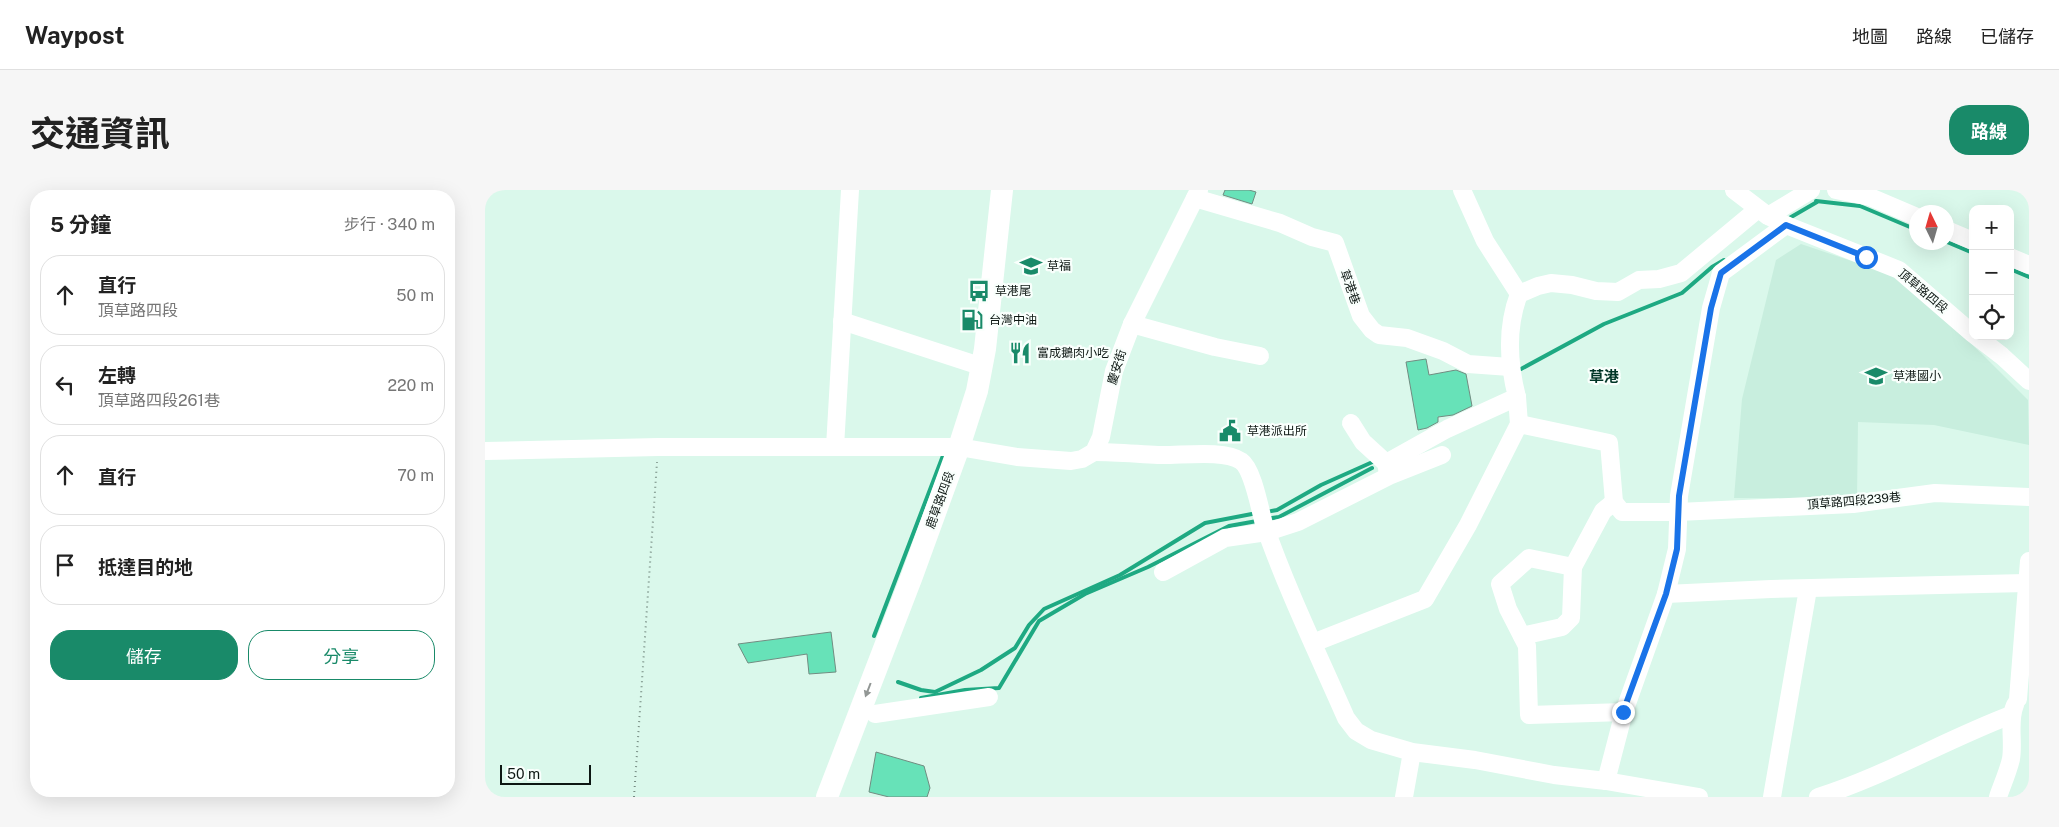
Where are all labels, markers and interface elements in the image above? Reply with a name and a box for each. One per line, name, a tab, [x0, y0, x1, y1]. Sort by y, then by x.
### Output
text: Waypost	[25, 21, 125, 49]
text: 地圖	[1852, 26, 1888, 47]
text: 路線	[1916, 26, 1952, 47]
text: 已儲存	[1980, 26, 2034, 47]
button: 路線	[1949, 105, 2029, 155]
text: 交通資訊	[30, 113, 170, 154]
north arrow	[1909, 205, 1954, 250]
map controls	[1969, 205, 2014, 340]
button: +	[1969, 205, 2014, 250]
text: 5 分鐘	[50, 212, 111, 237]
text: 步行 · 340 m	[344, 215, 435, 234]
route start	[1855, 246, 1878, 269]
button: −	[1969, 250, 2014, 295]
school or university icon: 草福	[1018, 253, 1044, 279]
place label: 草福	[1047, 259, 1071, 273]
street label: 頂草路四段	[1896, 266, 1950, 316]
street label: 草港巷	[1337, 268, 1363, 306]
text: 直行	[98, 274, 136, 296]
bus stop icon: 草港尾	[966, 278, 992, 304]
icon: ahead	[51, 281, 79, 309]
place label: 草港尾	[995, 284, 1031, 298]
text: 50 m	[396, 286, 434, 305]
button: locate	[1969, 295, 2014, 340]
text: 頂草路四段	[98, 301, 178, 320]
fuel station icon: 台灣中油	[959, 307, 985, 333]
place label: 台灣中油	[989, 313, 1037, 327]
restaurant icon: 富成鵝肉小吃	[1007, 340, 1033, 366]
place label: 富成鵝肉小吃	[1037, 346, 1109, 360]
street label: 慶安街	[1105, 348, 1129, 386]
school or university icon: 草港國小	[1863, 363, 1889, 389]
text: 左轉	[98, 364, 136, 386]
district label: 草港	[1589, 368, 1619, 385]
place label: 草港國小	[1893, 369, 1941, 383]
icon: left	[51, 371, 79, 399]
text: 220 m	[387, 376, 434, 395]
text: 頂草路四段261巷	[98, 391, 220, 410]
public building icon: 草港派出所	[1217, 418, 1243, 444]
place label: 草港派出所	[1247, 424, 1307, 438]
icon: ahead	[51, 461, 79, 489]
text: 直行	[98, 466, 136, 488]
text: 70 m	[397, 466, 434, 485]
street label: 鹿草路四段	[923, 469, 957, 531]
street label: 頂草路四段239巷	[1806, 490, 1902, 512]
icon: arrive	[51, 551, 79, 579]
text: 抵達目的地	[98, 556, 193, 578]
button: 儲存	[50, 630, 238, 680]
button: 分享	[248, 630, 435, 680]
one-way arrow	[864, 683, 872, 698]
route end	[1612, 701, 1635, 724]
scale bar	[500, 762, 591, 785]
text: 50 m	[507, 766, 540, 782]

